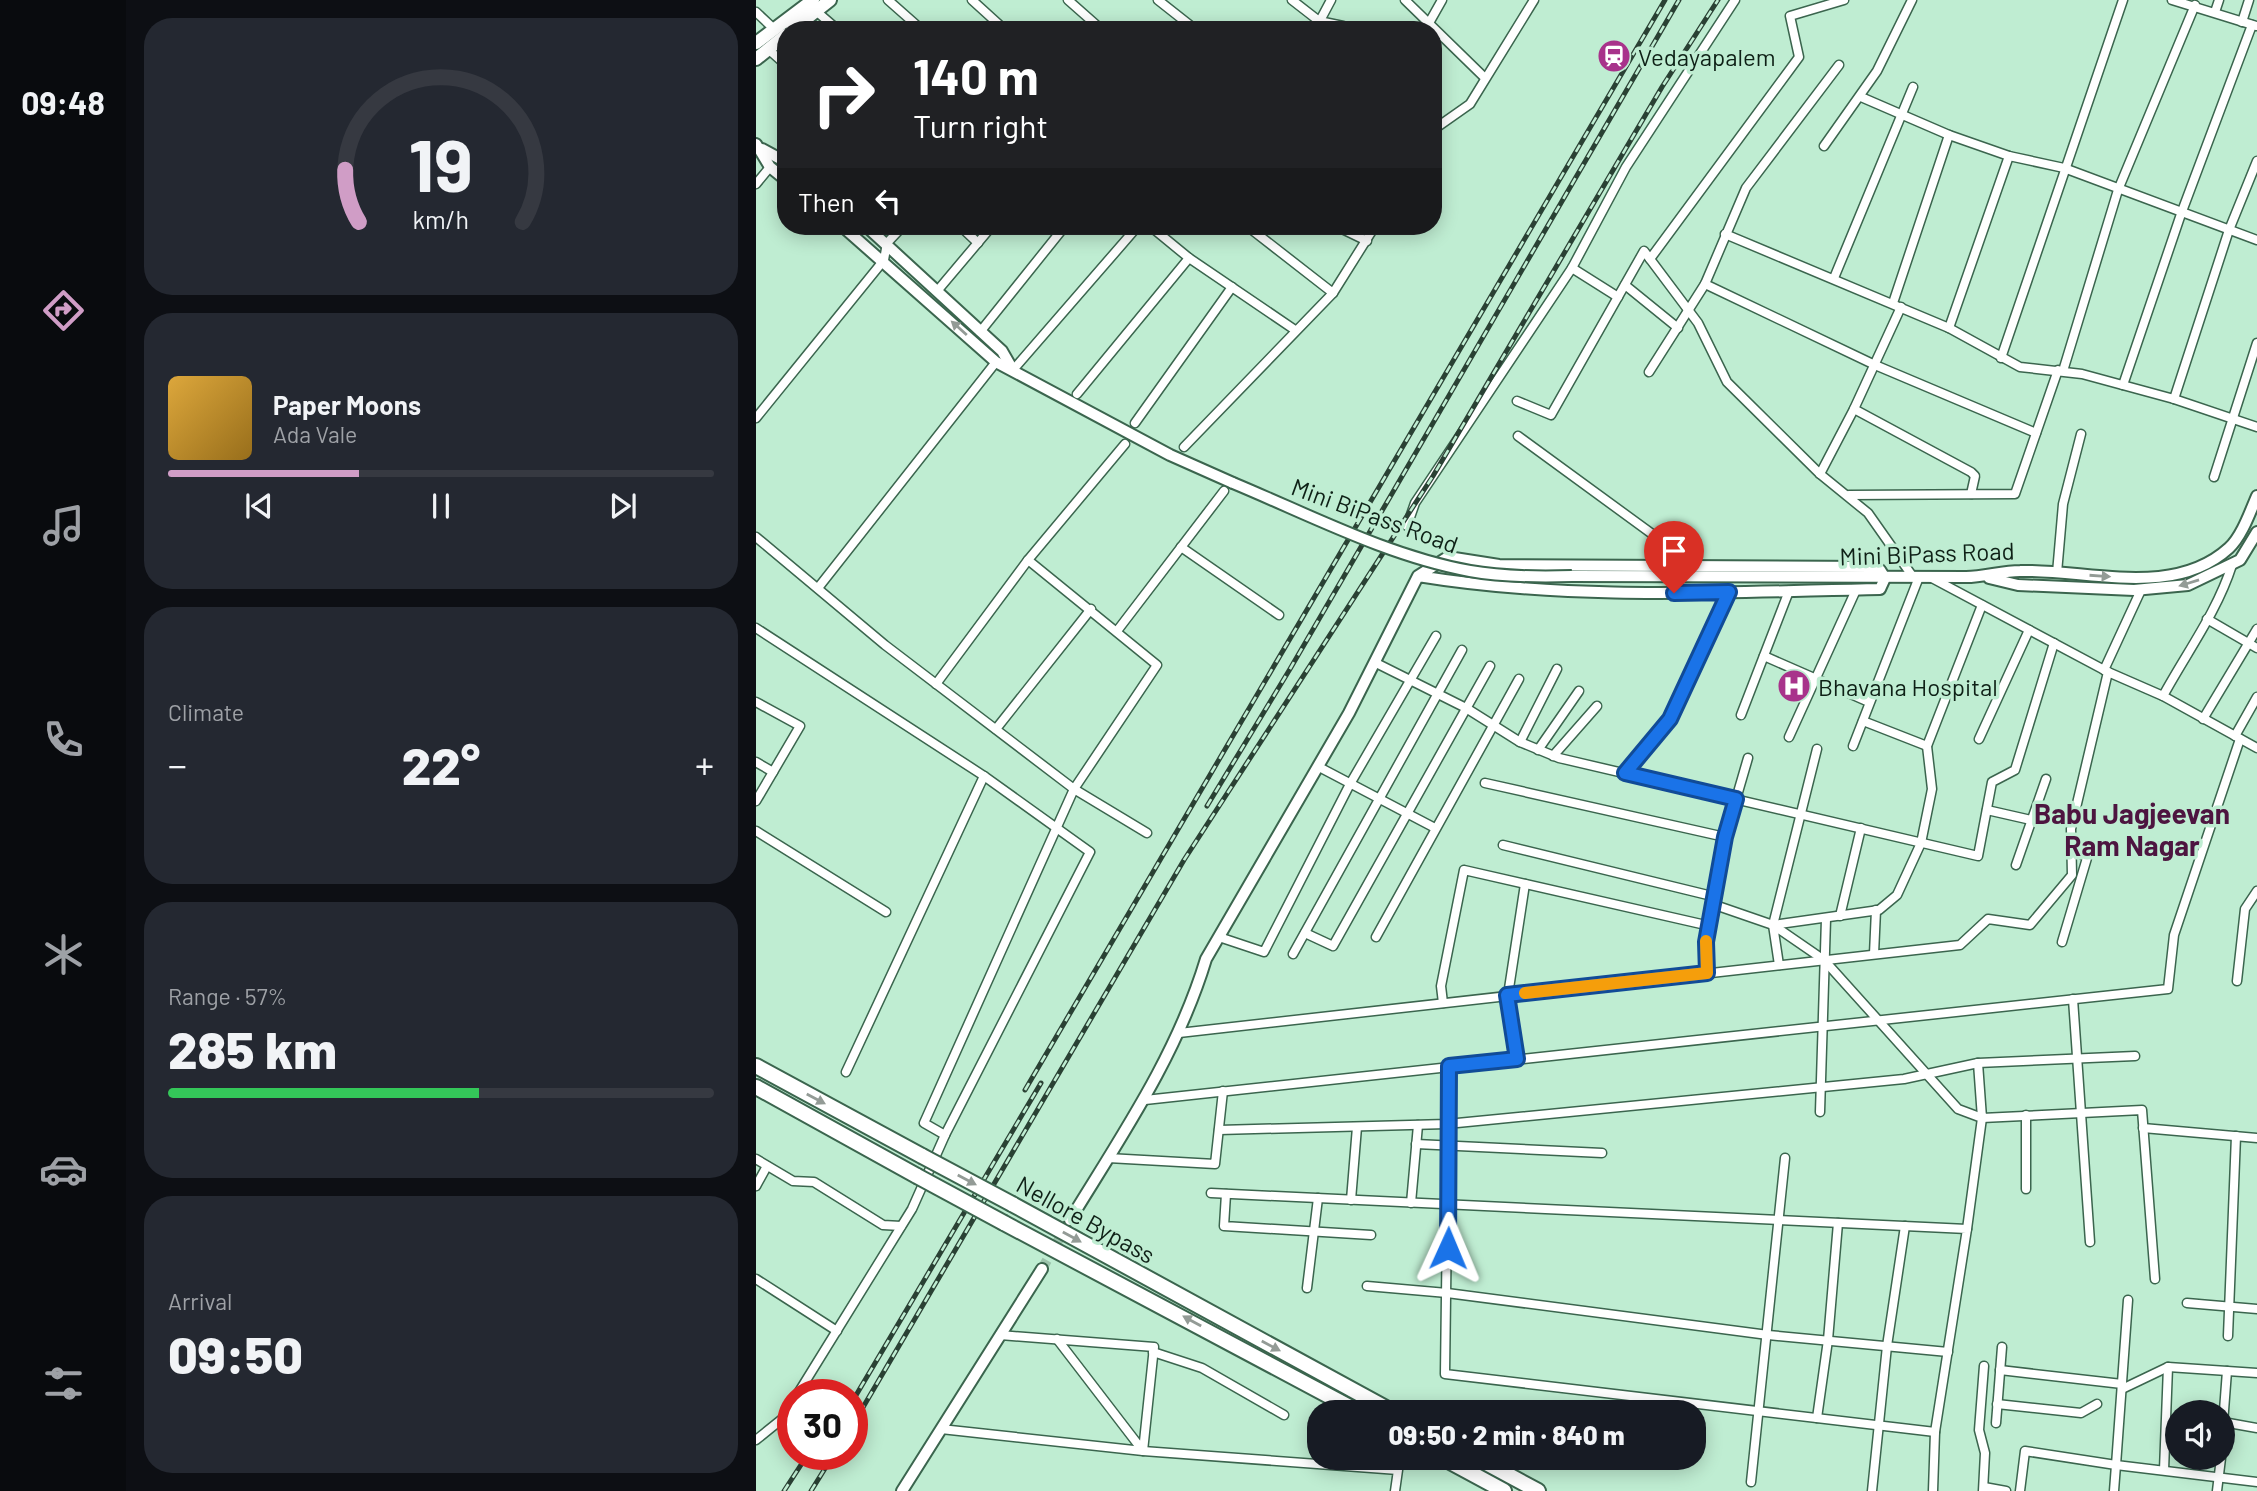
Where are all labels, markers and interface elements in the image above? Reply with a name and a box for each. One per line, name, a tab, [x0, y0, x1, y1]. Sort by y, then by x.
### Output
station icon: Vedayapalem	[1595, 37, 1633, 75]
place label: Vedayapalem	[1638, 42, 1776, 71]
text: 140 m	[913, 46, 1039, 105]
icon: right	[798, 49, 889, 140]
text: 09:48	[21, 83, 105, 121]
text: Turn right	[913, 106, 1048, 144]
text: 19	[409, 120, 473, 208]
icon: left	[869, 182, 907, 220]
text: Then	[798, 186, 855, 217]
text: km/h	[413, 204, 469, 234]
icon: directions	[39, 286, 88, 335]
one-way arrow	[950, 320, 968, 336]
text: Paper Moons	[273, 389, 421, 420]
text: Ada Vale	[273, 420, 357, 448]
street label: Mini BiPass Road	[1288, 471, 1462, 559]
icon: previous	[240, 487, 278, 525]
icon: pause	[422, 487, 460, 525]
icon: next	[604, 487, 642, 525]
icon: music	[39, 501, 88, 550]
pin	[1644, 521, 1704, 593]
icon: arrive	[1655, 532, 1693, 570]
street label: Mini BiPass Road	[1839, 535, 2015, 571]
one-way arrow	[2089, 571, 2111, 582]
one-way arrow	[2178, 579, 2199, 589]
hospital icon: Bhavana Hospital	[1775, 667, 1813, 705]
place label: Bhavana Hospital	[1818, 672, 1998, 701]
text: Climate	[168, 698, 244, 726]
icon: phone	[39, 715, 88, 764]
text: 22°	[402, 733, 480, 795]
text: −	[168, 741, 187, 787]
text: +	[695, 741, 714, 787]
district label: Babu Jagjeevan Ram Nagar	[2034, 796, 2230, 862]
icon: climate	[39, 930, 88, 979]
text: Range · 57%	[168, 982, 287, 1010]
text: 285 km	[168, 1017, 337, 1079]
one-way arrow	[806, 1093, 826, 1105]
icon: car	[39, 1145, 88, 1194]
street label: Nellore Bypass	[1012, 1169, 1160, 1269]
one-way arrow	[957, 1174, 977, 1186]
position arrow	[1411, 1211, 1485, 1285]
one-way arrow	[1062, 1231, 1081, 1243]
text: Arrival	[168, 1287, 232, 1315]
one-way arrow	[1182, 1315, 1202, 1327]
text: 09:50	[168, 1322, 303, 1384]
one-way arrow	[1261, 1341, 1281, 1352]
icon: filters	[39, 1359, 88, 1408]
speed limit sign: 30	[777, 1379, 868, 1470]
map controls	[2165, 1400, 2235, 1470]
button: sound	[2165, 1400, 2235, 1470]
text: 09:50 · 2 min · 840 m	[1388, 1419, 1625, 1450]

